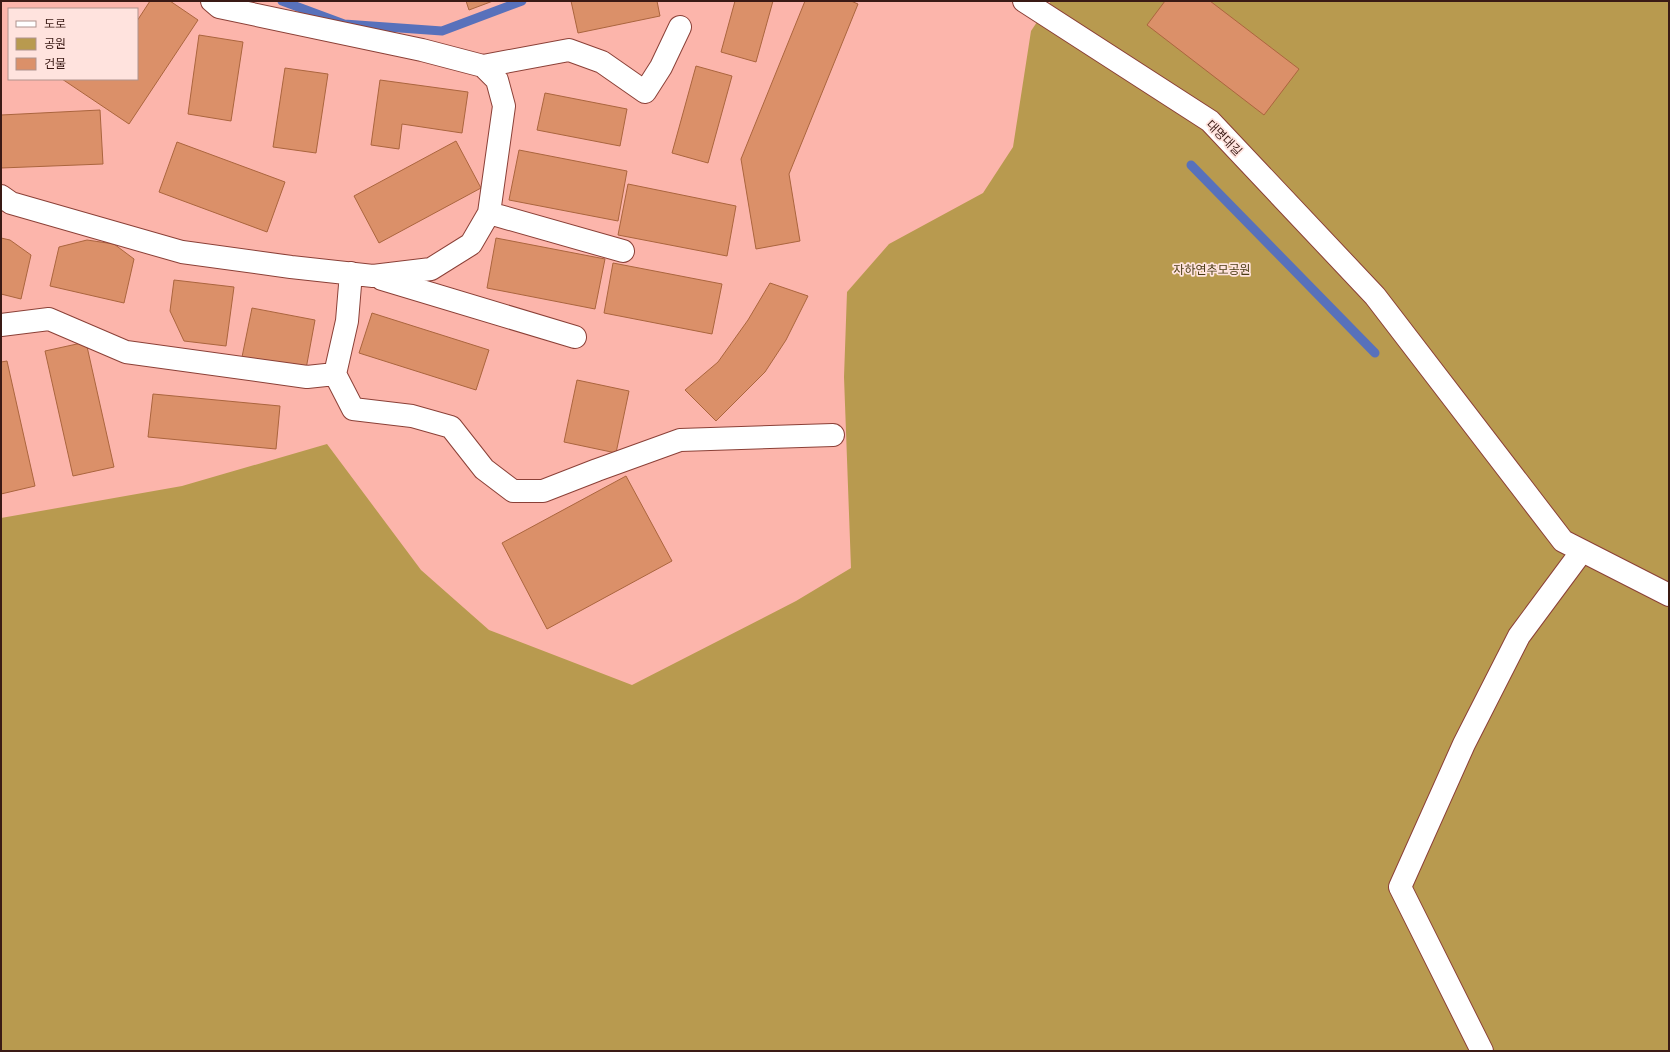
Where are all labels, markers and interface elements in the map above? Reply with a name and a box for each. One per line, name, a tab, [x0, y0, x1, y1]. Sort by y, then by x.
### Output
legend	[8, 8, 138, 80]
text: 도로	[44, 17, 66, 31]
text: 공원	[44, 37, 66, 51]
text: 건물	[44, 57, 66, 71]
street label: 대명대길	[1203, 117, 1245, 159]
park label: 자하연추모공원	[1173, 263, 1251, 277]

